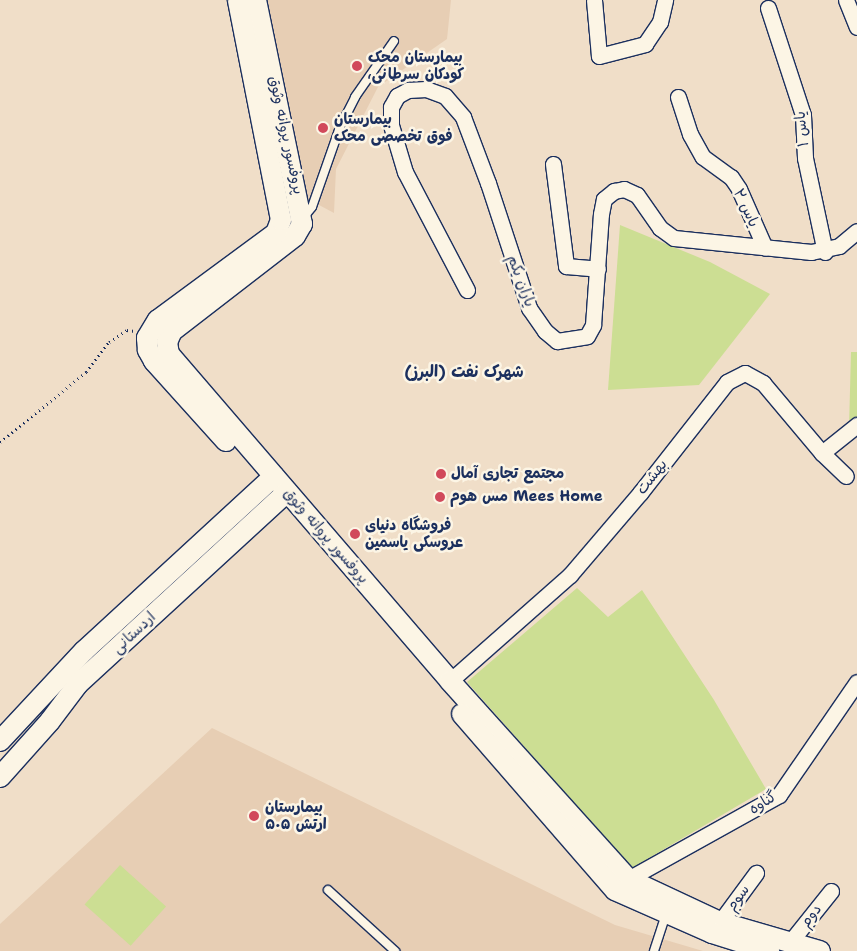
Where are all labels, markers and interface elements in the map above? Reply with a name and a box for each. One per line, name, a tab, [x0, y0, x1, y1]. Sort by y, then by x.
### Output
place label: بیمارستان محک ،کودکان سرطانی	[368, 48, 464, 83]
marker: بیمارستان محک ،کودکان سرطانی	[350, 59, 364, 73]
street label: پروفسور پروانه وثوق	[265, 74, 307, 196]
place label: بیمارستان فوق تخصصی محک	[334, 110, 452, 145]
street label: یاس ۱	[791, 110, 813, 148]
marker: بیمارستان فوق تخصصی محک	[316, 121, 330, 135]
street label: یاس ۲	[729, 186, 763, 230]
street label: یاران یکم	[503, 253, 539, 309]
district label: شهرک نفت (البرز)	[404, 362, 524, 382]
street label: بهشت	[633, 456, 671, 498]
place label: مجتمع تجاری آمال	[451, 465, 564, 483]
marker: مجتمع تجاری آمال	[435, 468, 447, 480]
street label: پروفسور پروانه وثوق	[280, 485, 372, 587]
place label: مس هوم Mees Home	[450, 488, 603, 506]
marker: مس هوم Mees Home	[434, 491, 446, 503]
place label: فروشگاه دنیای عروسکی یاسمین	[365, 516, 463, 551]
marker: فروشگاه دنیای عروسکی یاسمین	[349, 528, 361, 540]
street label: اردستانی	[109, 608, 159, 658]
street label: گناوه	[746, 788, 780, 818]
place label: بیمارستان ۵۰۵ ارتش	[265, 798, 327, 833]
marker: بیمارستان ۵۰۵ ارتش	[247, 809, 261, 823]
street label: سوم	[722, 881, 754, 915]
street label: دوم	[796, 901, 826, 931]

